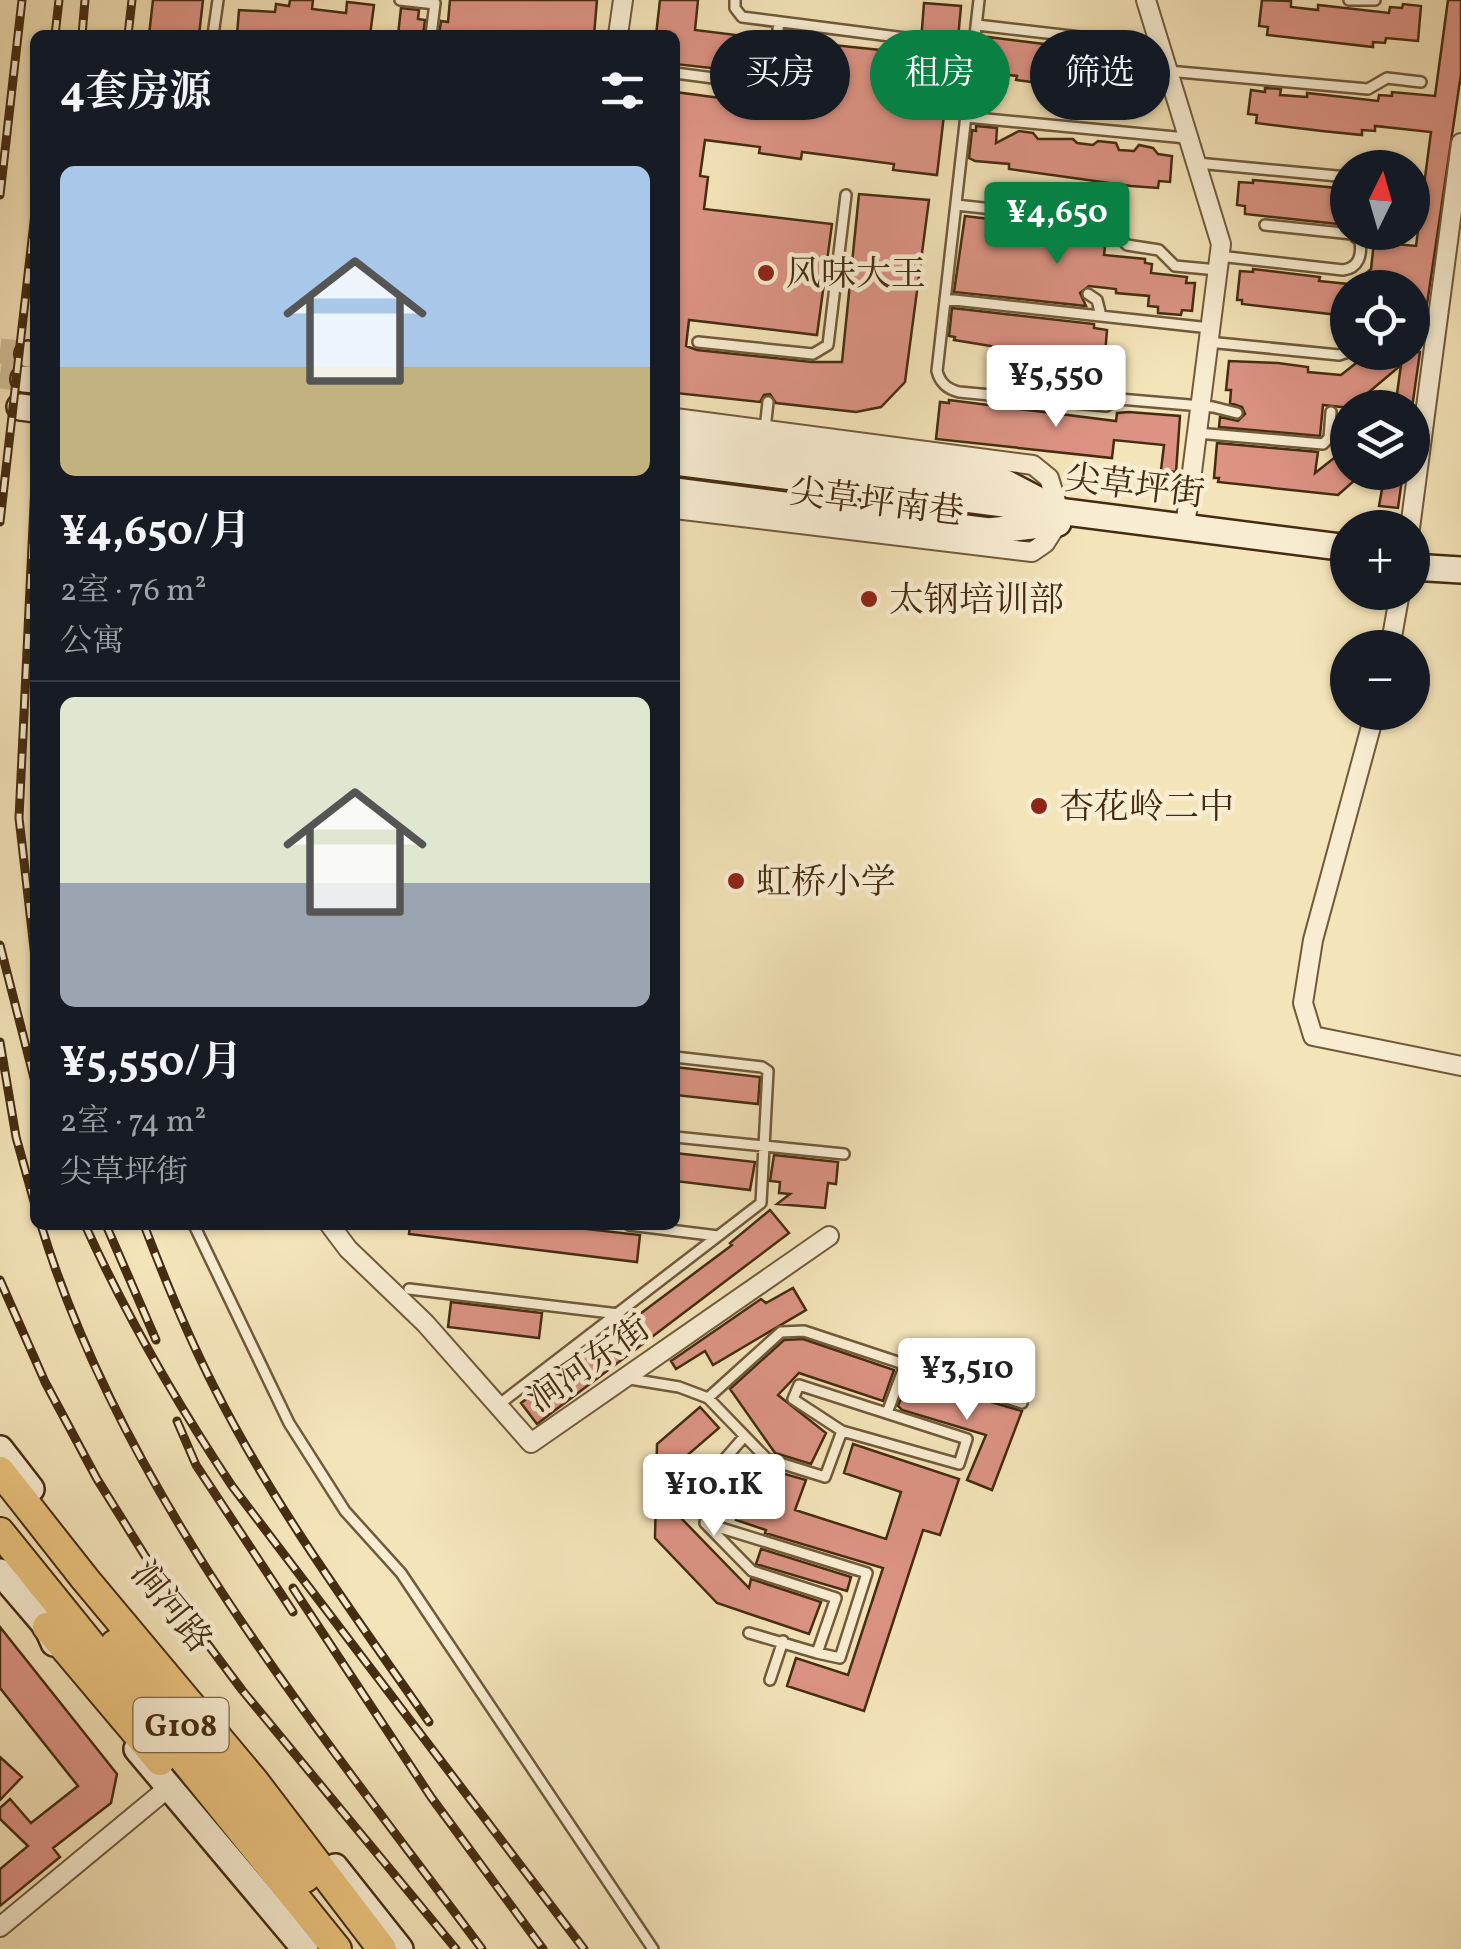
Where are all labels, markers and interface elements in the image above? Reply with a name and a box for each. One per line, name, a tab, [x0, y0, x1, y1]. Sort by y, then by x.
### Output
chip: 买房	[710, 30, 850, 120]
chip: 租房	[870, 30, 1010, 120]
chip: 筛选	[1030, 30, 1170, 120]
icon: filters	[595, 63, 650, 118]
text: 4套房源	[60, 65, 211, 124]
north arrow	[1330, 150, 1430, 250]
map controls	[1330, 150, 1430, 730]
pin: ¥4,650	[976, 182, 1138, 267]
text: ¥4,650	[1006, 192, 1108, 236]
icon: home	[265, 231, 445, 411]
place label: 风味大王	[786, 252, 926, 300]
marker: 风味大王	[755, 262, 777, 284]
button: locate	[1330, 270, 1430, 370]
pin: ¥5,550	[975, 345, 1137, 430]
text: ¥5,550	[1009, 355, 1103, 399]
button: layers	[1330, 390, 1430, 490]
street label: 尖草坪街	[1062, 456, 1207, 520]
street label: 尖草坪南巷	[787, 469, 966, 538]
text: ¥4,650/月	[60, 504, 251, 563]
button: +	[1330, 510, 1430, 610]
text: 2室 · 76 m²	[60, 570, 207, 614]
place label: 太钢培训部	[889, 578, 1064, 626]
marker: 太钢培训部	[858, 588, 880, 610]
text: 公寓	[60, 621, 124, 665]
button: −	[1330, 630, 1430, 730]
icon: home	[265, 762, 445, 942]
place label: 杏花岭二中	[1059, 785, 1234, 833]
marker: 杏花岭二中	[1028, 795, 1050, 817]
place label: 虹桥小学	[756, 860, 896, 908]
marker: 虹桥小学	[725, 870, 747, 892]
text: ¥5,550/月	[60, 1035, 243, 1094]
text: 2室 · 74 m²	[60, 1101, 206, 1145]
text: 尖草坪街	[60, 1152, 188, 1196]
street label: 涧河东街	[519, 1306, 661, 1425]
pin: ¥3,510	[886, 1338, 1048, 1423]
text: ¥3,510	[920, 1348, 1014, 1392]
pin: ¥10.1K	[633, 1454, 795, 1539]
text: ¥10.1K	[665, 1464, 763, 1508]
street label: 涧河路	[118, 1552, 221, 1664]
road number: G108	[134, 1698, 228, 1752]

